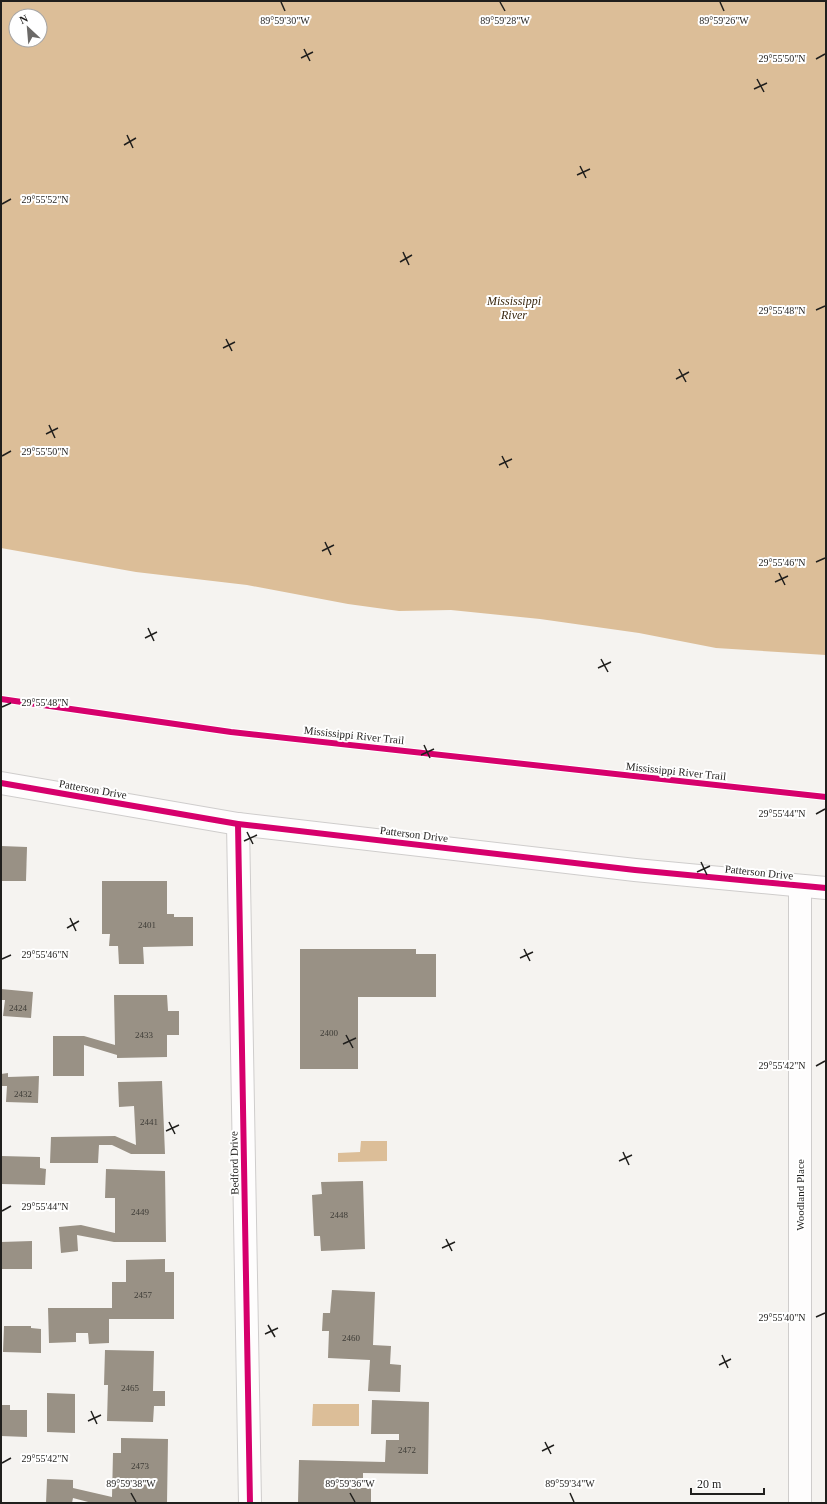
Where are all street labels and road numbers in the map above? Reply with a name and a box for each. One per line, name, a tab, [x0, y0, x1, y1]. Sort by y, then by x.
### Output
street label: Mississippi River Trail	[303, 724, 405, 746]
street label: Mississippi River Trail	[625, 760, 727, 782]
street label: Patterson Drive	[58, 777, 128, 801]
street label: Patterson Drive	[379, 824, 449, 844]
street label: Patterson Drive	[724, 862, 794, 882]
street label: Bedford Drive	[227, 1131, 241, 1195]
street label: Woodland Place	[794, 1159, 806, 1231]

